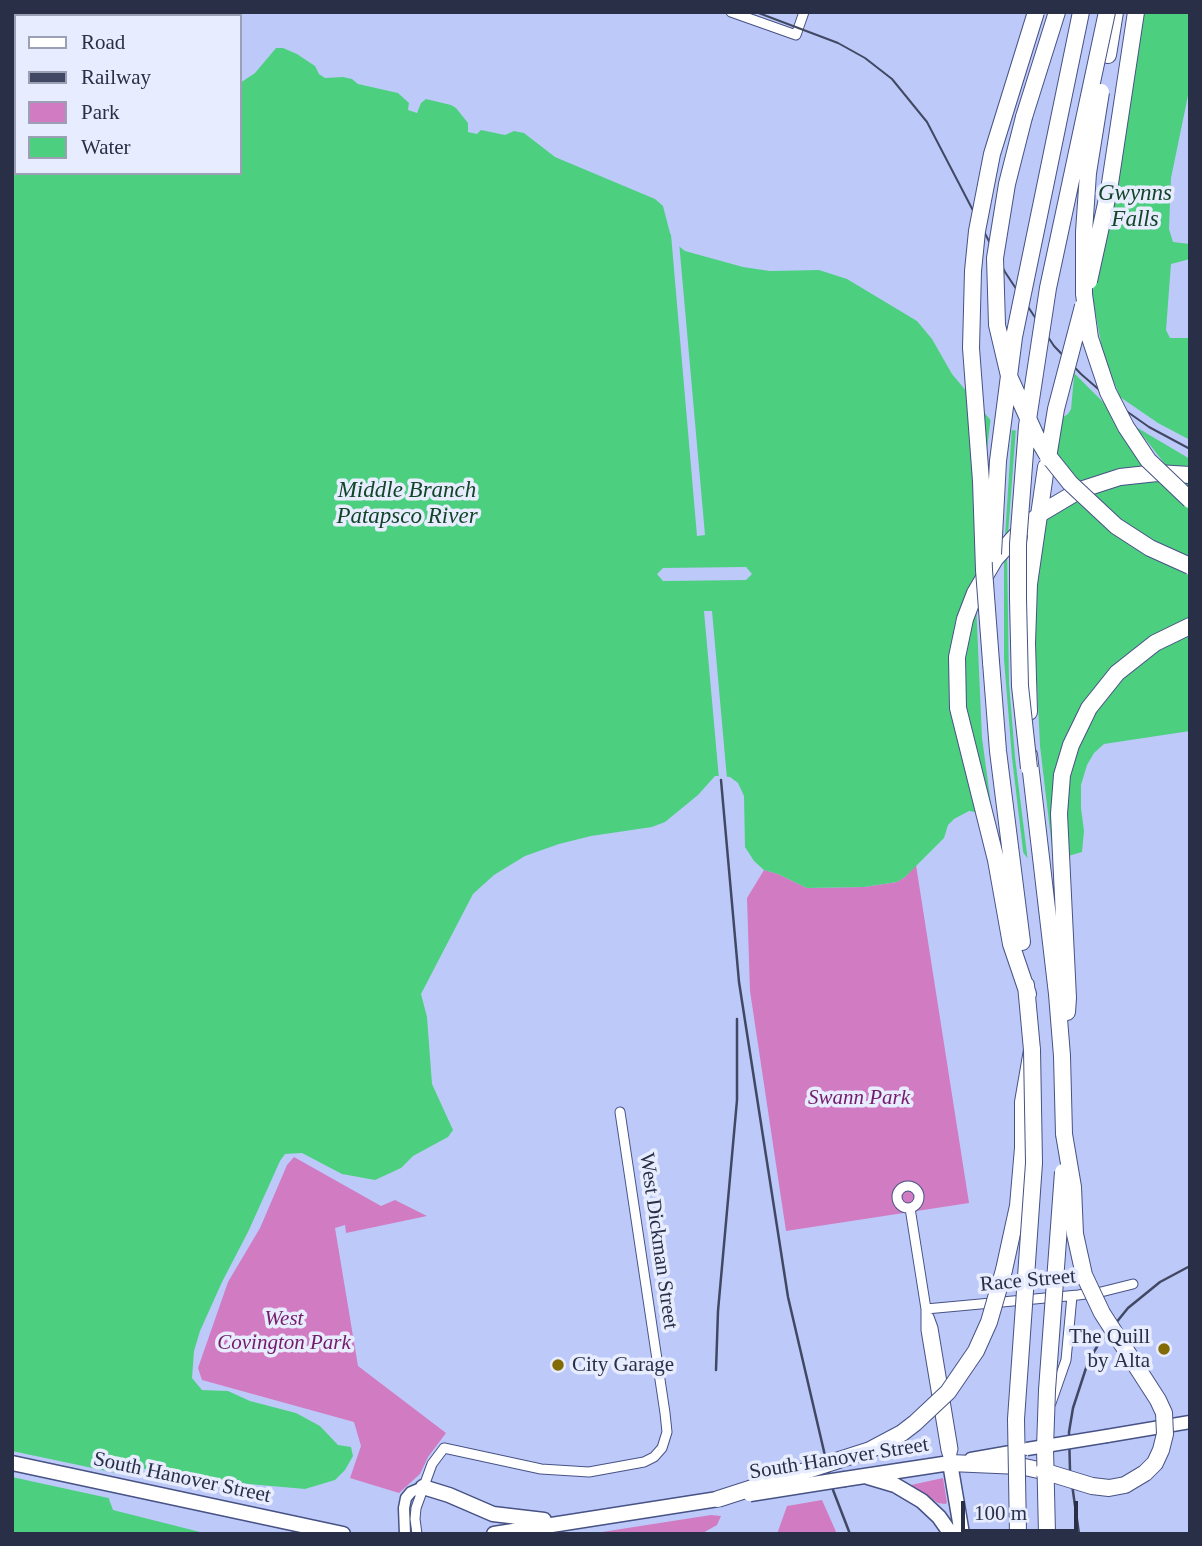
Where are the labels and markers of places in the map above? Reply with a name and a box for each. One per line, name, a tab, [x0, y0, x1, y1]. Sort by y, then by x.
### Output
place label: The Quill by Alta	[1069, 1324, 1150, 1374]
marker: The Quill by Alta	[1156, 1341, 1172, 1357]
place label: City Garage	[572, 1352, 674, 1378]
marker: City Garage	[550, 1357, 566, 1373]

